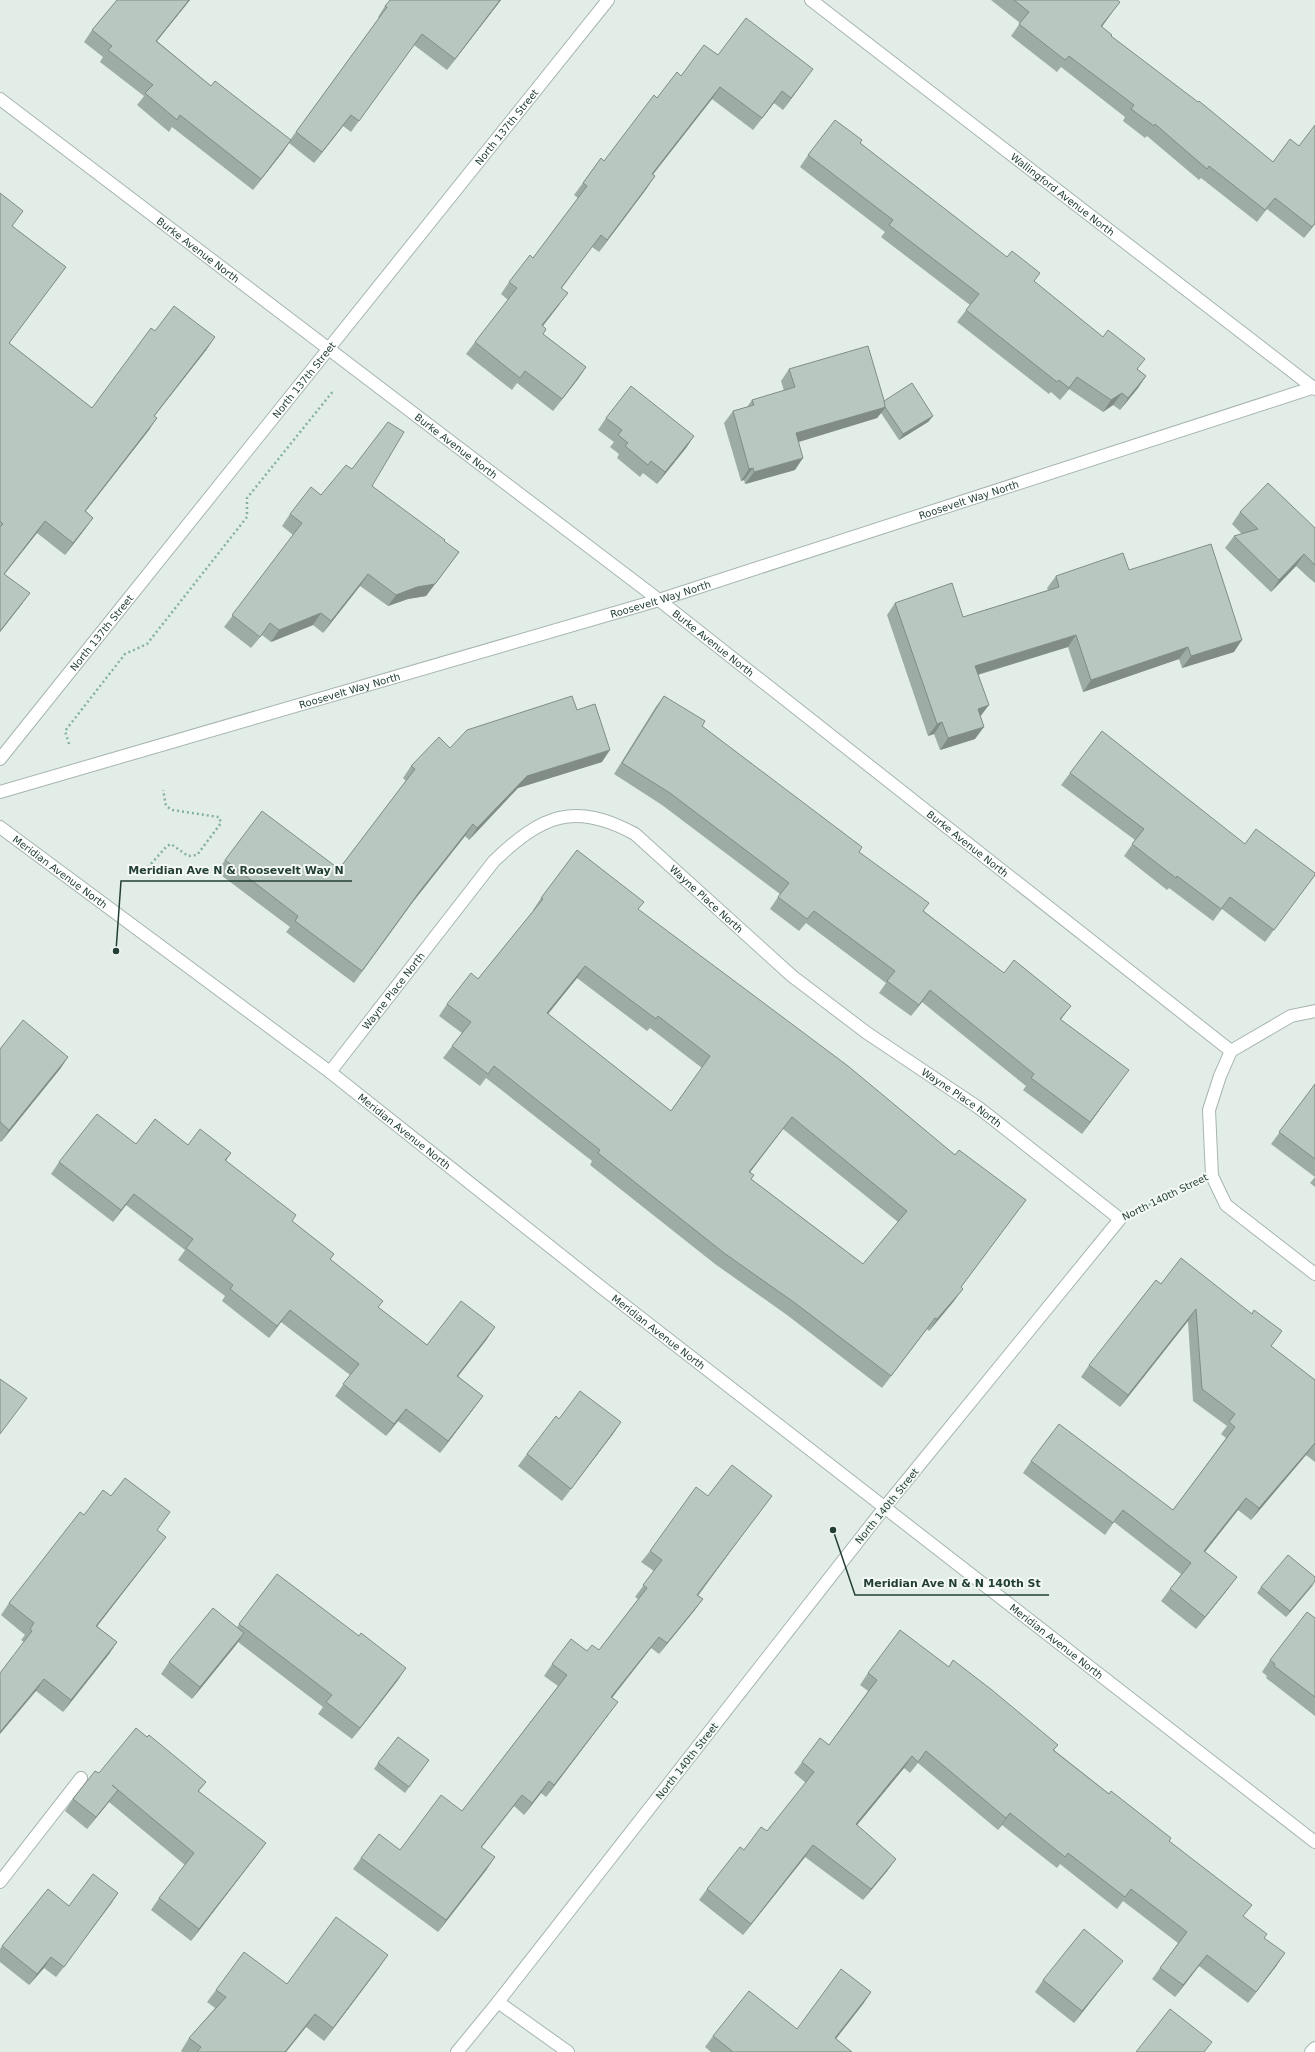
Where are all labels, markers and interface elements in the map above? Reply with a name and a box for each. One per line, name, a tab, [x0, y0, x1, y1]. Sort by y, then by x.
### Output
street label: North 137th Street	[473, 87, 540, 167]
street label: Wallingford Avenue North	[1009, 151, 1117, 238]
street label: Burke Avenue North	[155, 215, 242, 284]
street label: North 137th Street	[270, 339, 338, 420]
street label: Burke Avenue North	[413, 411, 499, 481]
street label: Roosevelt Way North	[917, 478, 1020, 521]
street label: Roosevelt Way North	[609, 578, 712, 619]
street label: North 137th Street	[68, 592, 135, 673]
street label: Burke Avenue North	[670, 607, 756, 678]
street label: Roosevelt Way North	[298, 670, 401, 710]
street label: Burke Avenue North	[925, 808, 1011, 879]
street label: Meridian Avenue North	[11, 833, 110, 910]
callout: Meridian Ave N & Roosevelt Way N	[121, 858, 352, 881]
street label: Wayne Place North	[668, 863, 745, 935]
text: Meridian Ave N & Roosevelt Way N	[128, 864, 344, 877]
street label: Wayne Place North	[360, 950, 427, 1031]
street label: Wayne Place North	[920, 1066, 1004, 1129]
street label: Meridian Avenue North	[356, 1091, 453, 1171]
street label: North 140th Street	[1120, 1171, 1210, 1223]
street label: Meridian Avenue North	[610, 1292, 707, 1371]
street label: North 140th Street	[853, 1466, 921, 1546]
callout: Meridian Ave N & N 140th St	[855, 1572, 1049, 1595]
text: Meridian Ave N & N 140th St	[863, 1577, 1041, 1590]
street label: Meridian Avenue North	[1008, 1602, 1105, 1681]
street label: North 140th Street	[654, 1720, 720, 1801]

